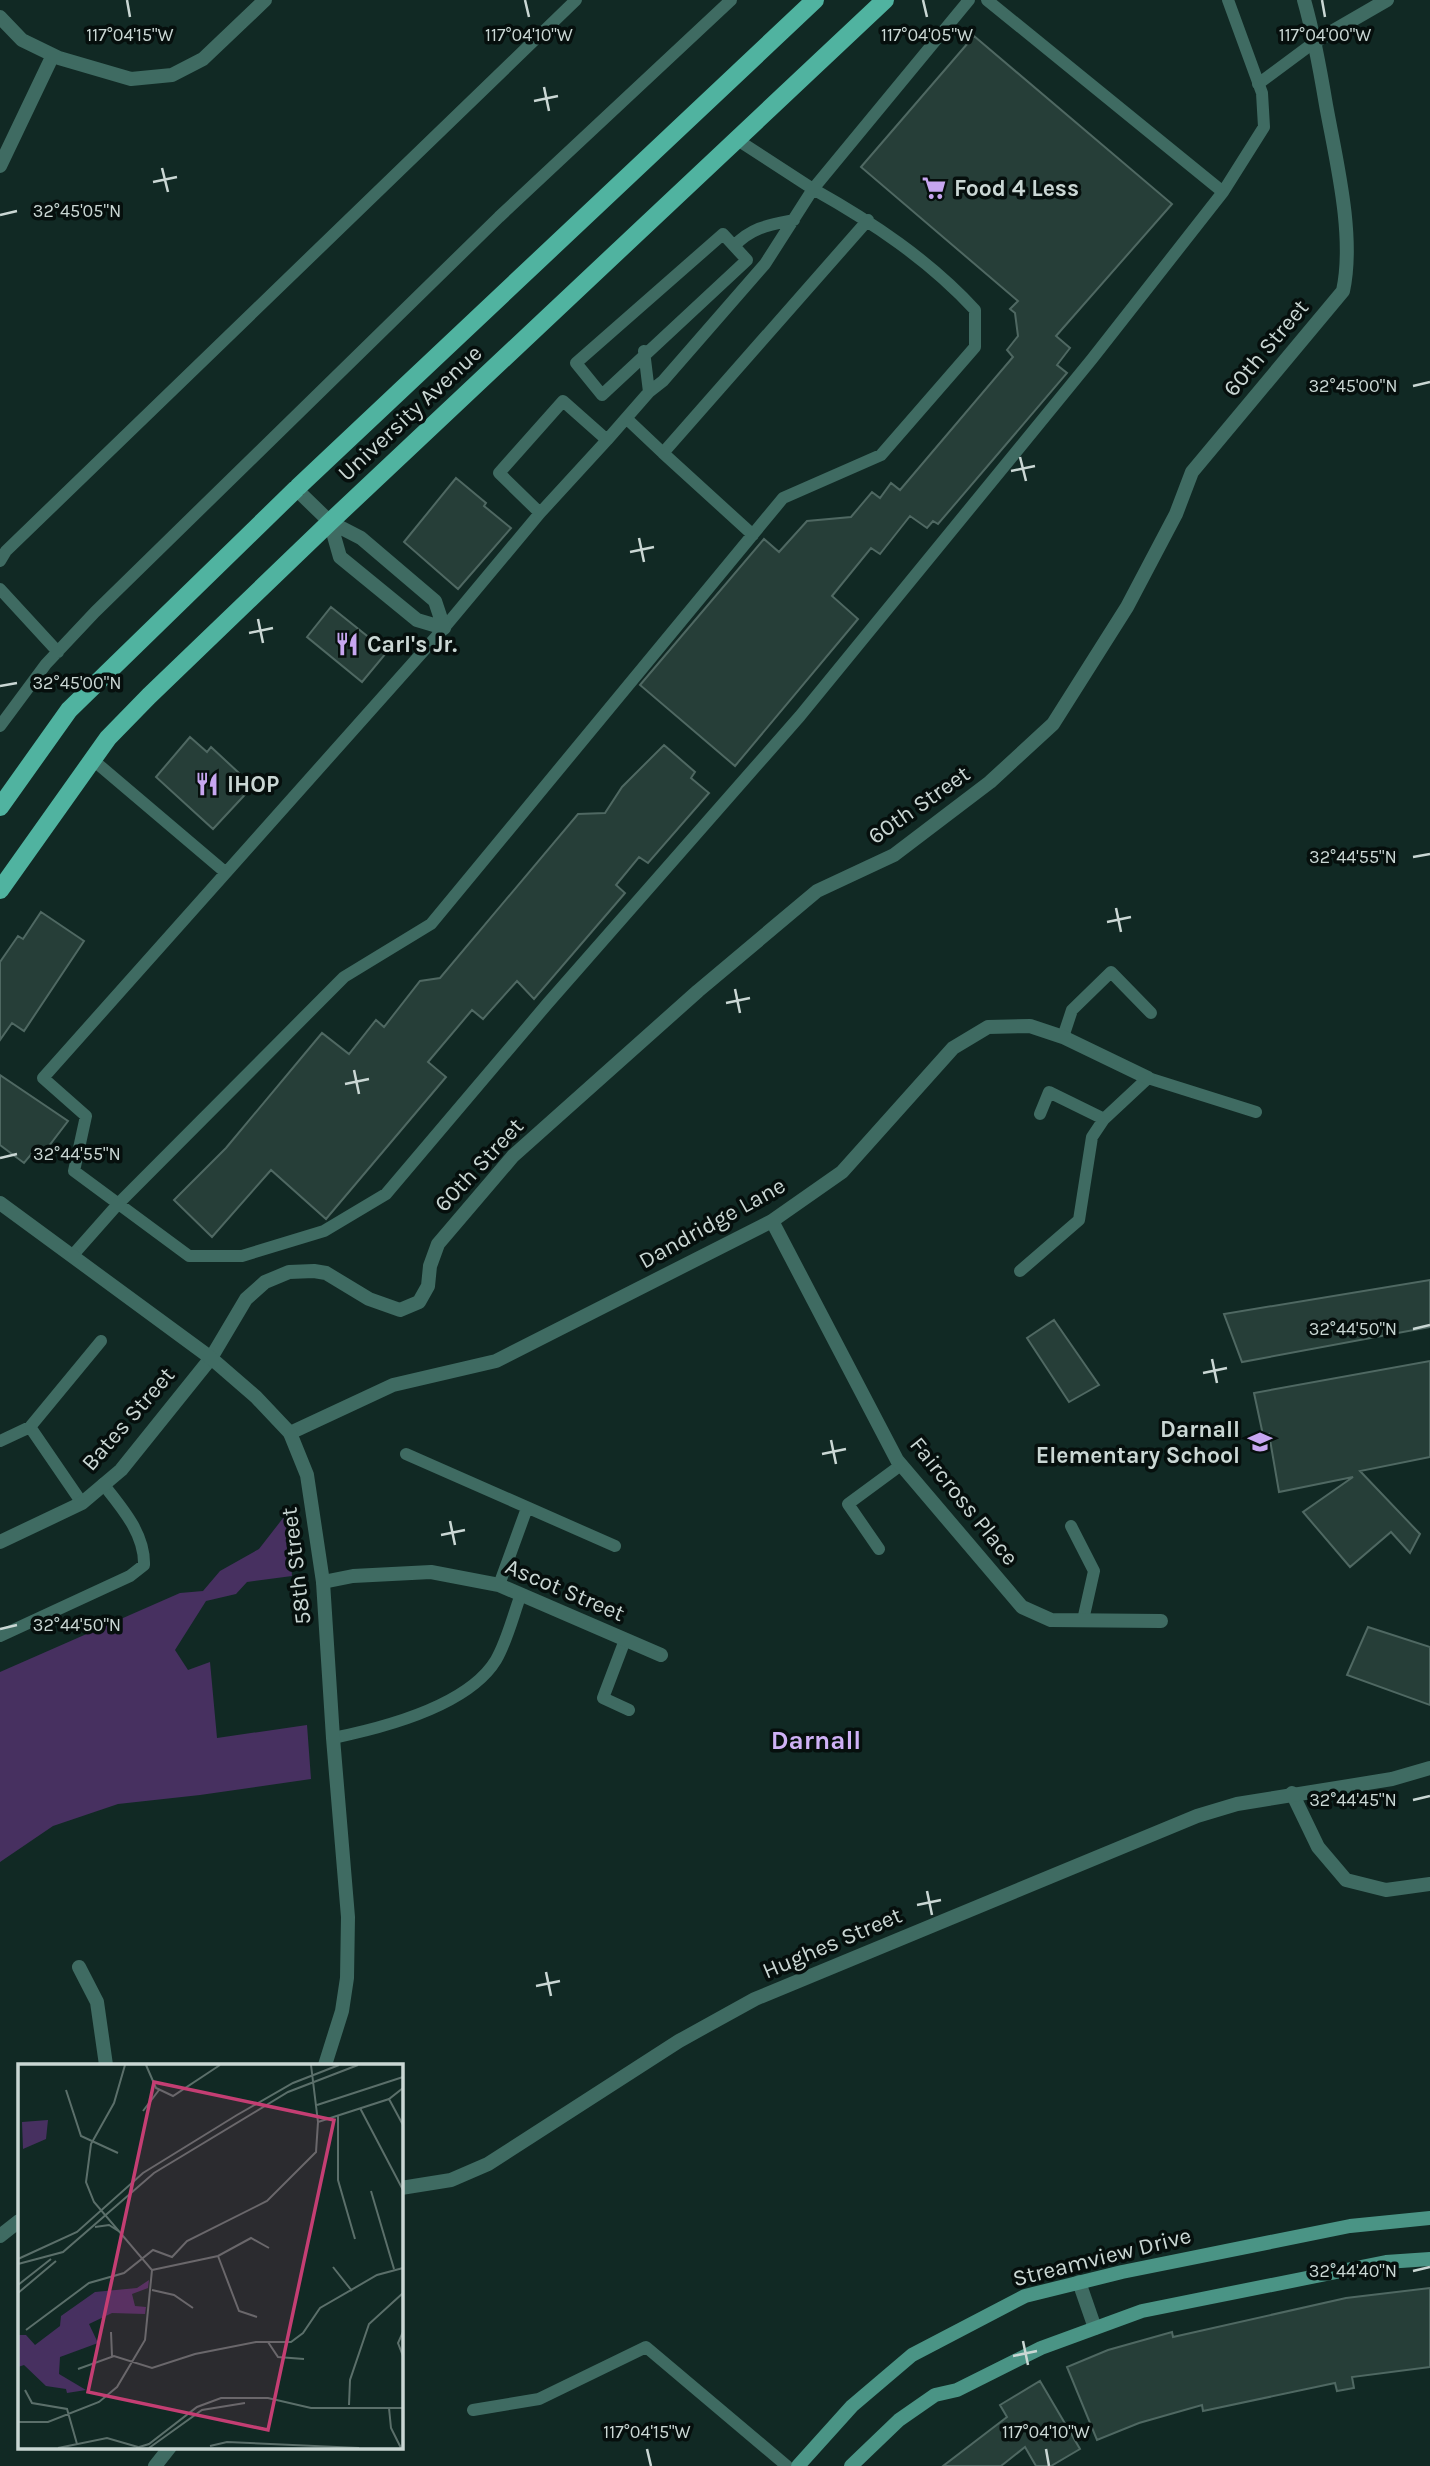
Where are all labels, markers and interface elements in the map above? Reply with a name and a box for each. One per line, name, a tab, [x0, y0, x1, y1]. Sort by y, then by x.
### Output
text: 117°04'15"W	[86, 24, 174, 46]
text: 117°04'10"W	[485, 24, 573, 46]
text: 117°04'05"W	[881, 24, 973, 46]
text: 117°04'00"W	[1279, 24, 1371, 46]
supermarket icon: Food 4 Less	[920, 174, 948, 202]
place label: Food 4 Less	[954, 175, 1079, 202]
text: 32°45'05"N	[33, 200, 121, 222]
street label: 60th Street	[1218, 294, 1314, 402]
street label: University Avenue	[332, 339, 488, 487]
text: 32°45'00"N	[1308, 375, 1398, 397]
restaurant icon: Carl's Jr.	[333, 630, 361, 658]
place label: Carl's Jr.	[367, 631, 457, 658]
text: 32°45'00"N	[32, 672, 122, 694]
street label: 60th Street	[863, 760, 975, 850]
restaurant icon: IHOP	[193, 770, 221, 798]
place label: IHOP	[227, 771, 279, 798]
text: 32°44'55"N	[1309, 846, 1397, 868]
street label: 60th Street	[429, 1112, 529, 1217]
text: 32°44'55"N	[33, 1143, 121, 1165]
street label: Dandridge Lane	[634, 1172, 790, 1274]
text: 32°44'50"N	[1309, 1318, 1397, 1340]
street label: Bates Street	[76, 1362, 180, 1476]
place label: Darnall Elementary School	[1036, 1416, 1240, 1469]
school or university icon: Darnall Elementary School	[1246, 1428, 1274, 1456]
street label: Faircross Place	[904, 1431, 1024, 1571]
street label: 58th Street	[275, 1505, 317, 1626]
street label: Ascot Street	[501, 1553, 629, 1627]
text: 32°44'50"N	[33, 1614, 121, 1636]
district label: Darnall	[771, 1725, 861, 1756]
text: 32°44'45"N	[1309, 1789, 1397, 1811]
street label: Hughes Street	[758, 1901, 906, 1984]
inset map	[18, 2064, 402, 2448]
street label: Streamview Drive	[1010, 2222, 1194, 2292]
text: 32°44'40"N	[1309, 2260, 1397, 2282]
text: 117°04'15"W	[603, 2421, 691, 2443]
text: 117°04'10"W	[1002, 2421, 1090, 2443]

